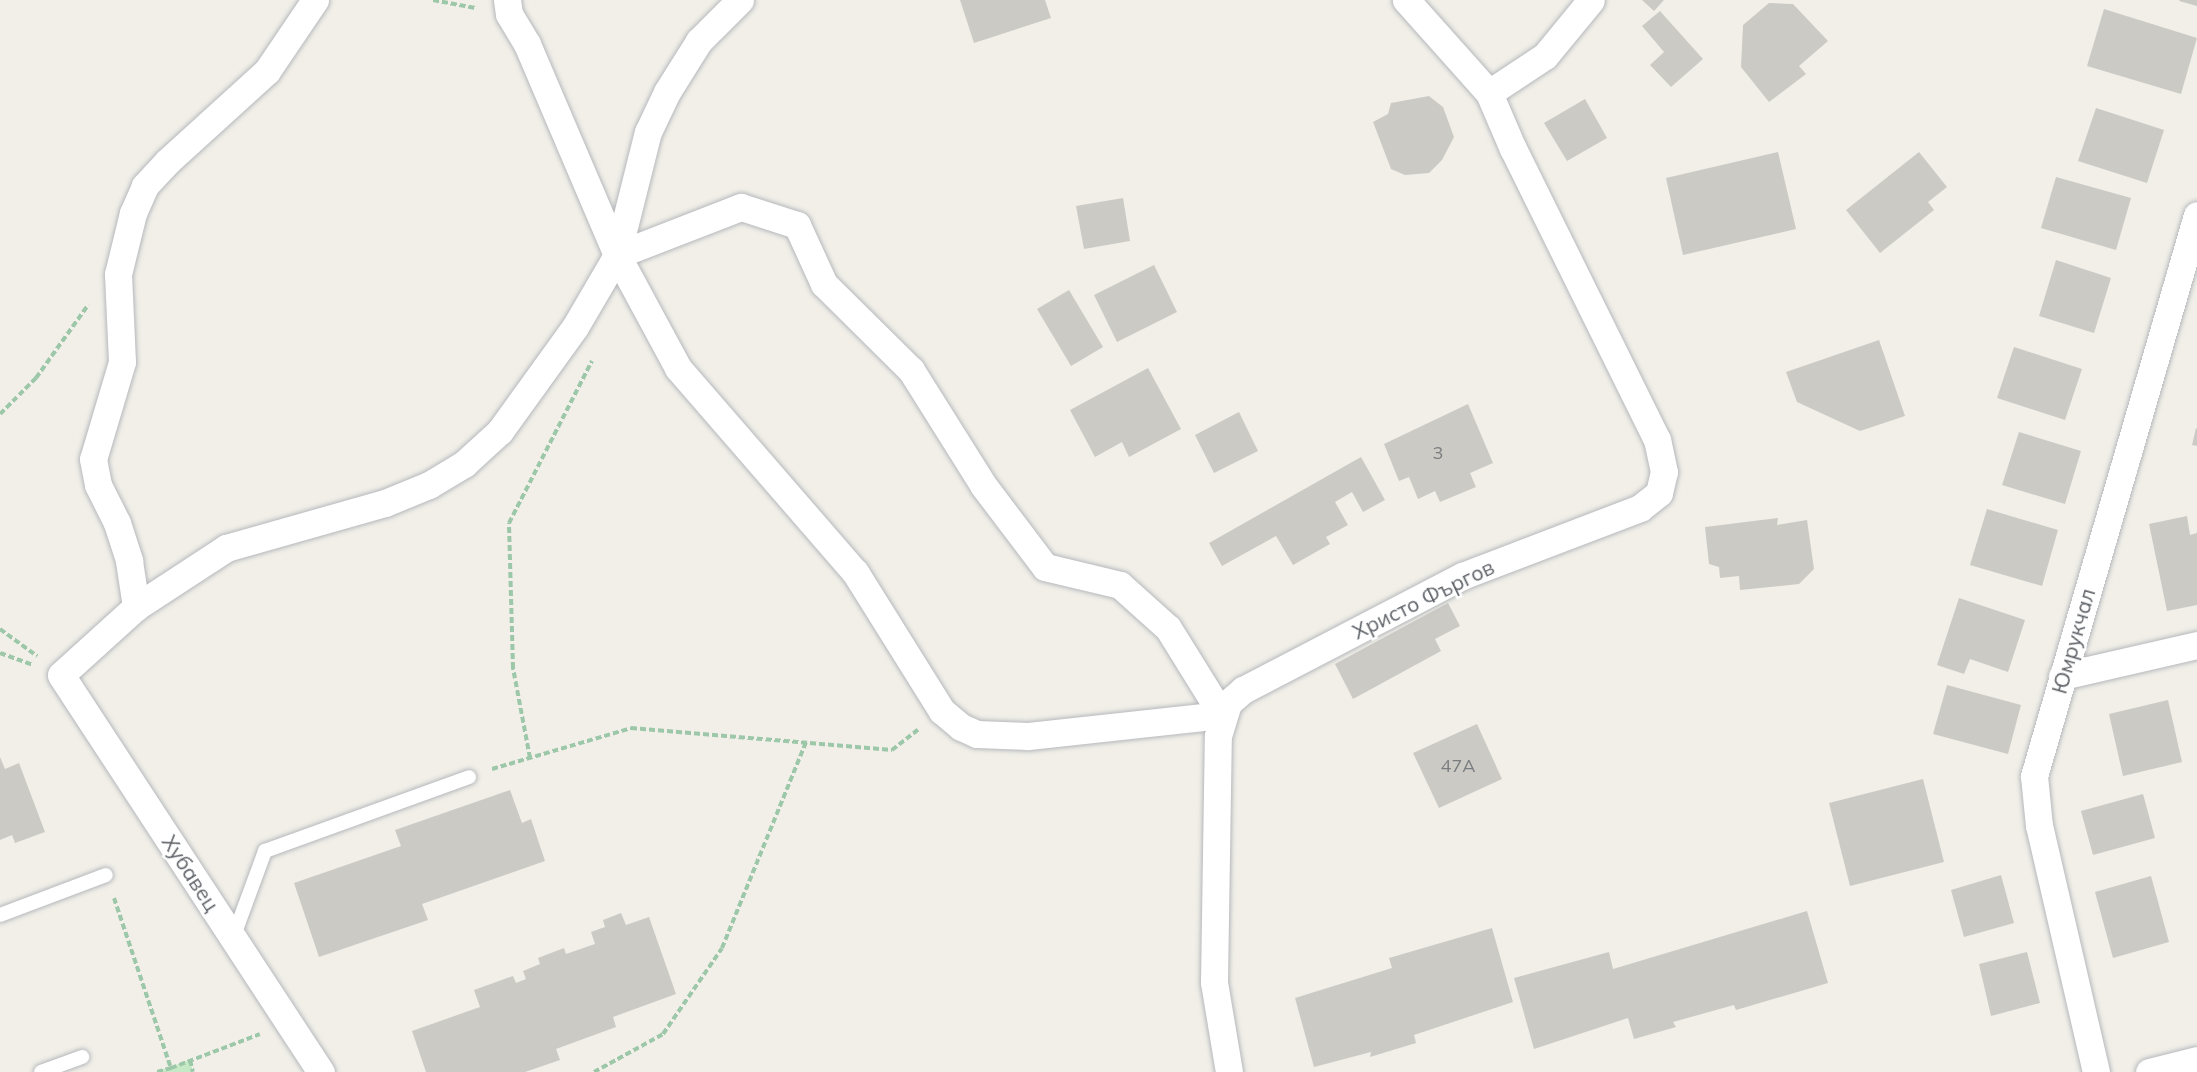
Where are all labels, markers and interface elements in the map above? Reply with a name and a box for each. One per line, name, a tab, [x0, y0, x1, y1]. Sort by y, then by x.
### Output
house number: 3	[1433, 442, 1443, 464]
street label: Христо Фъргов	[1348, 554, 1498, 644]
street label: Юмрукчал	[2046, 585, 2100, 697]
house number: 47А	[1441, 755, 1475, 777]
street label: Хубавец	[157, 830, 225, 916]

